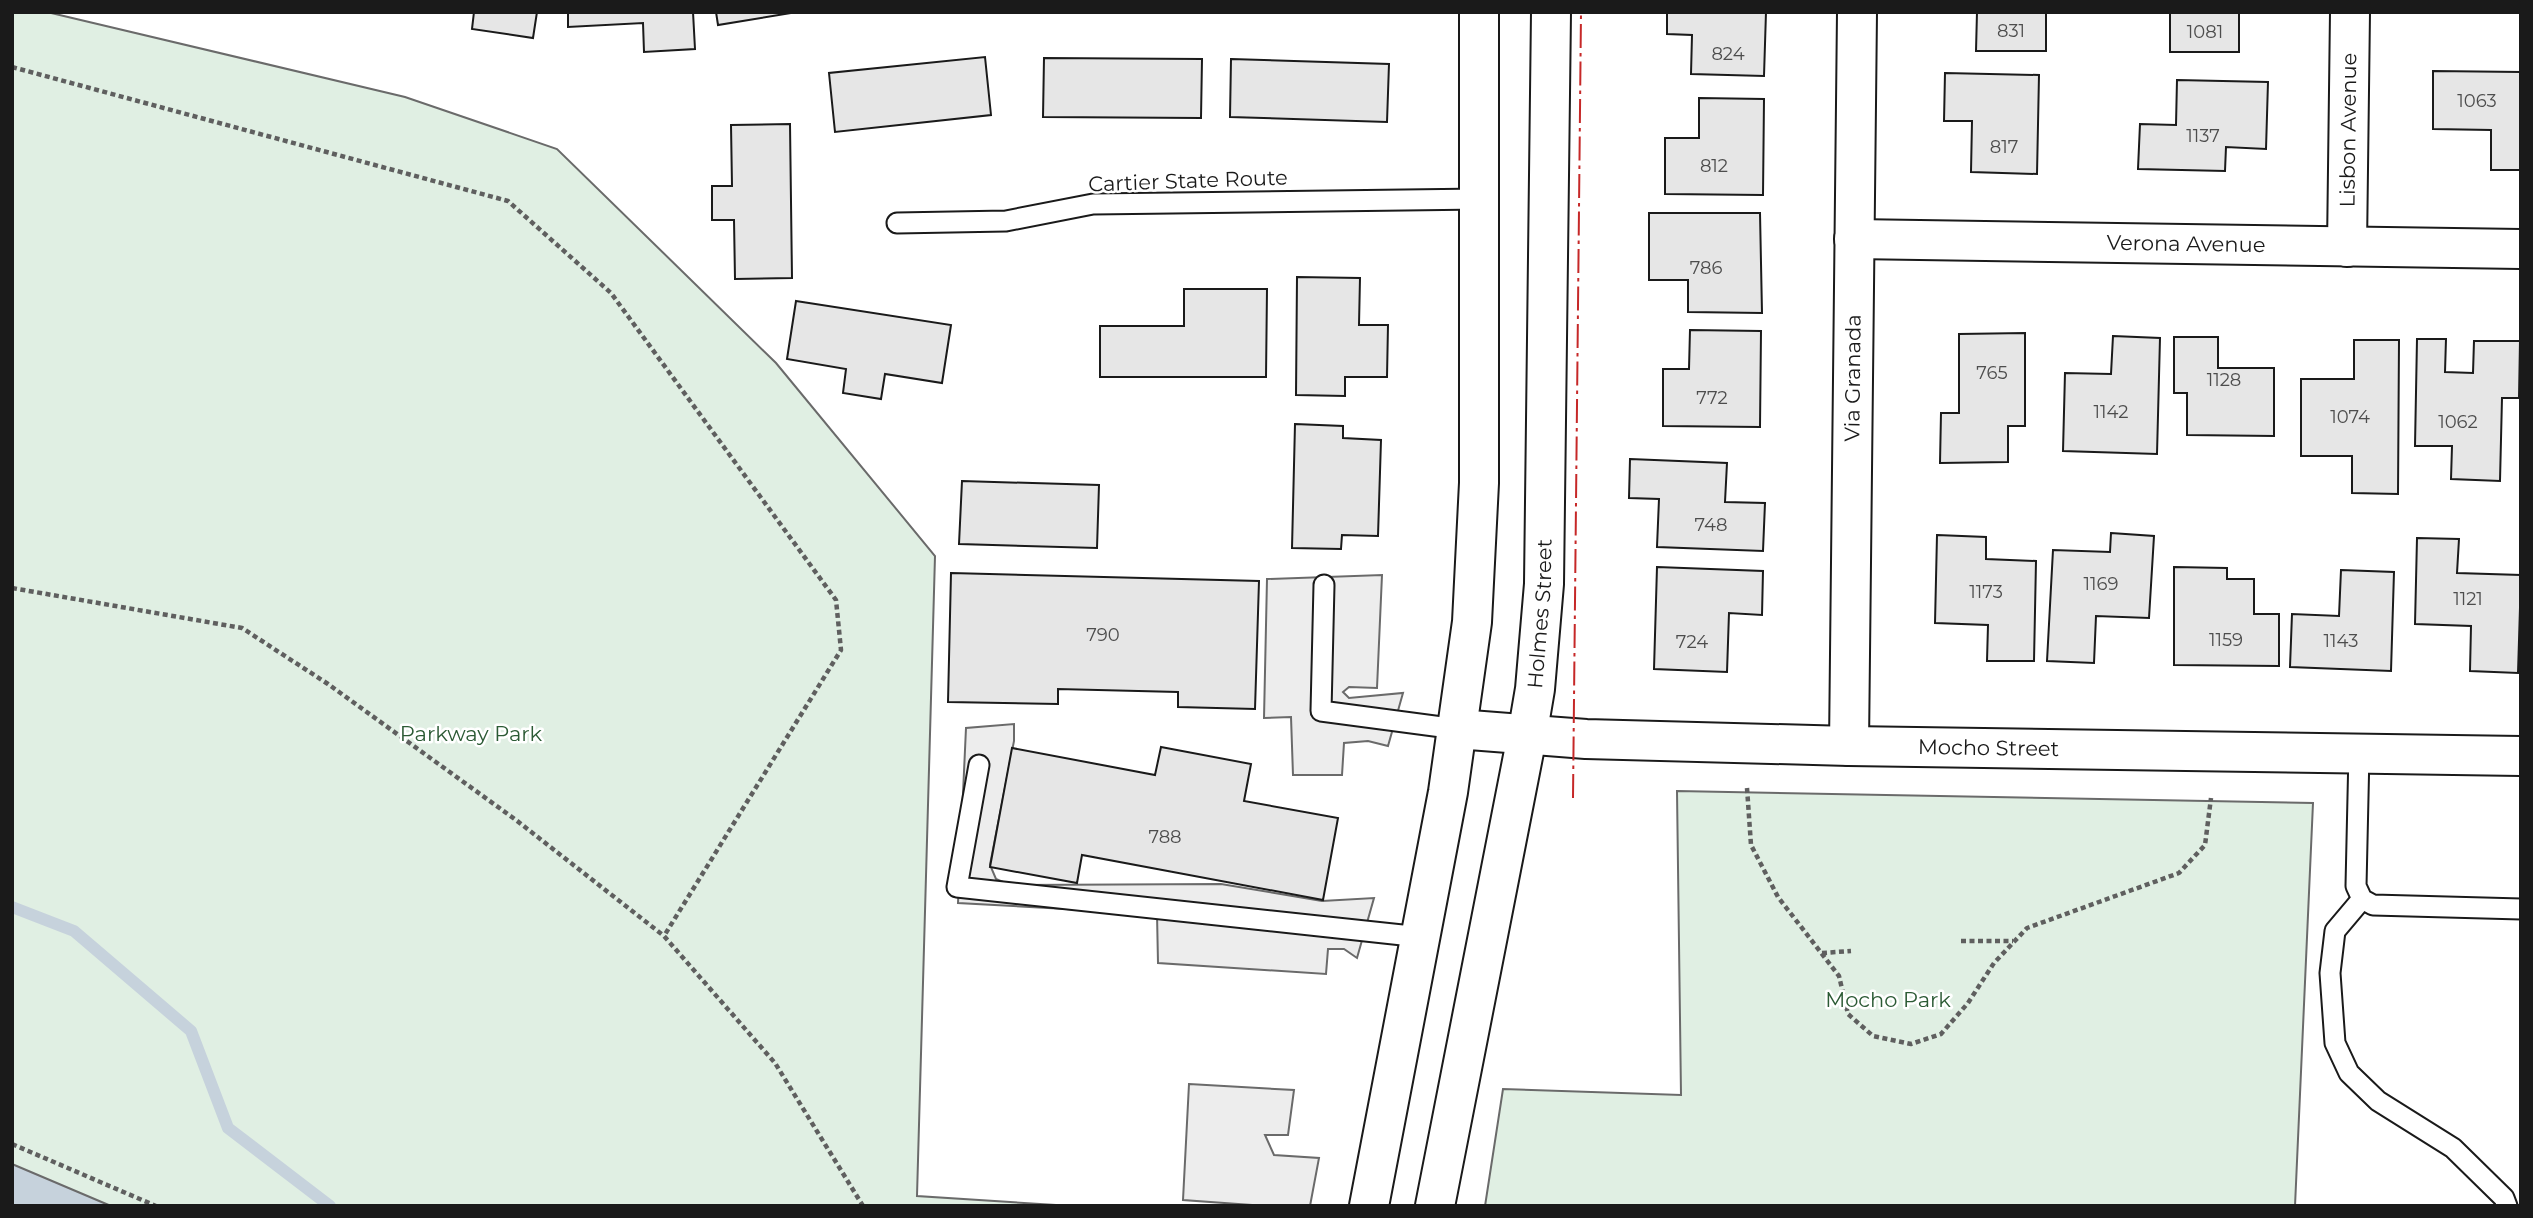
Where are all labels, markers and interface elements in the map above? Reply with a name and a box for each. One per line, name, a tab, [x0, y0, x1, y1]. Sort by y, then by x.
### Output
house number: 831	[1997, 20, 2025, 42]
house number: 1081	[2187, 21, 2223, 43]
house number: 824	[1711, 43, 1745, 65]
street label: Lisbon Avenue	[2335, 52, 2361, 208]
house number: 1063	[2457, 90, 2497, 112]
house number: 1137	[2186, 125, 2220, 147]
house number: 817	[1990, 136, 2018, 158]
house number: 812	[1700, 155, 1728, 177]
street label: Cartier State Route	[1088, 165, 1288, 196]
street label: Verona Avenue	[2106, 230, 2266, 257]
house number: 786	[1690, 257, 1722, 279]
street label: Via Granada	[1839, 314, 1866, 442]
house number: 765	[1976, 362, 2008, 384]
house number: 1128	[2207, 369, 2241, 391]
house number: 772	[1696, 387, 1728, 409]
house number: 1142	[2093, 401, 2129, 423]
house number: 1074	[2330, 406, 2370, 428]
house number: 1062	[2438, 411, 2478, 433]
house number: 748	[1695, 514, 1728, 536]
street label: Holmes Street	[1522, 539, 1557, 690]
house number: 1169	[2084, 573, 2118, 595]
house number: 1173	[1969, 581, 2003, 603]
house number: 1121	[2453, 588, 2483, 610]
house number: 790	[1086, 624, 1120, 646]
house number: 1159	[2209, 629, 2243, 651]
house number: 1143	[2324, 630, 2358, 652]
house number: 724	[1676, 631, 1708, 653]
park label: Parkway Park	[400, 721, 543, 746]
street label: Mocho Street	[1918, 734, 2059, 761]
house number: 788	[1148, 826, 1182, 848]
park label: Mocho Park	[1825, 987, 1951, 1012]

